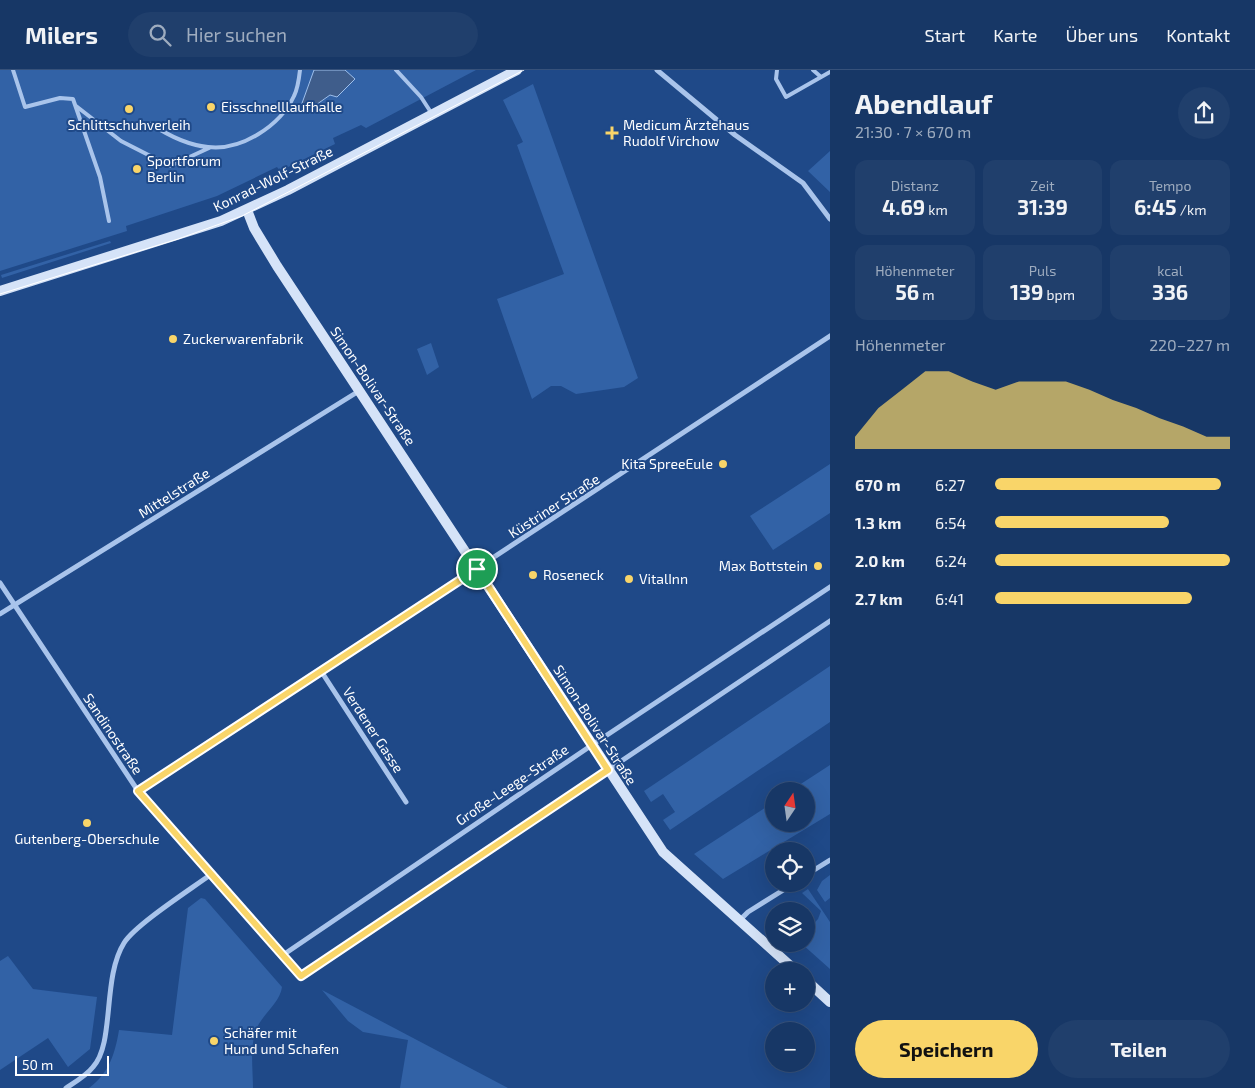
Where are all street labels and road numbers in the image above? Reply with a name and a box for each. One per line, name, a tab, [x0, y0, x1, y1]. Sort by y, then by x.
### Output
street label: Konrad-Wolf-Straße	[210, 142, 335, 215]
street label: Simon-Bolivar-Straße	[327, 323, 420, 448]
street label: Mittelstraße	[135, 464, 213, 521]
street label: Küstriner Straße	[505, 470, 602, 541]
street label: Simon-Bolivar-Straße	[550, 662, 641, 788]
street label: Verdener Gasse	[339, 684, 407, 776]
street label: Sandinostraße	[80, 690, 147, 777]
street label: Große-Leege-Straße	[452, 741, 571, 829]

